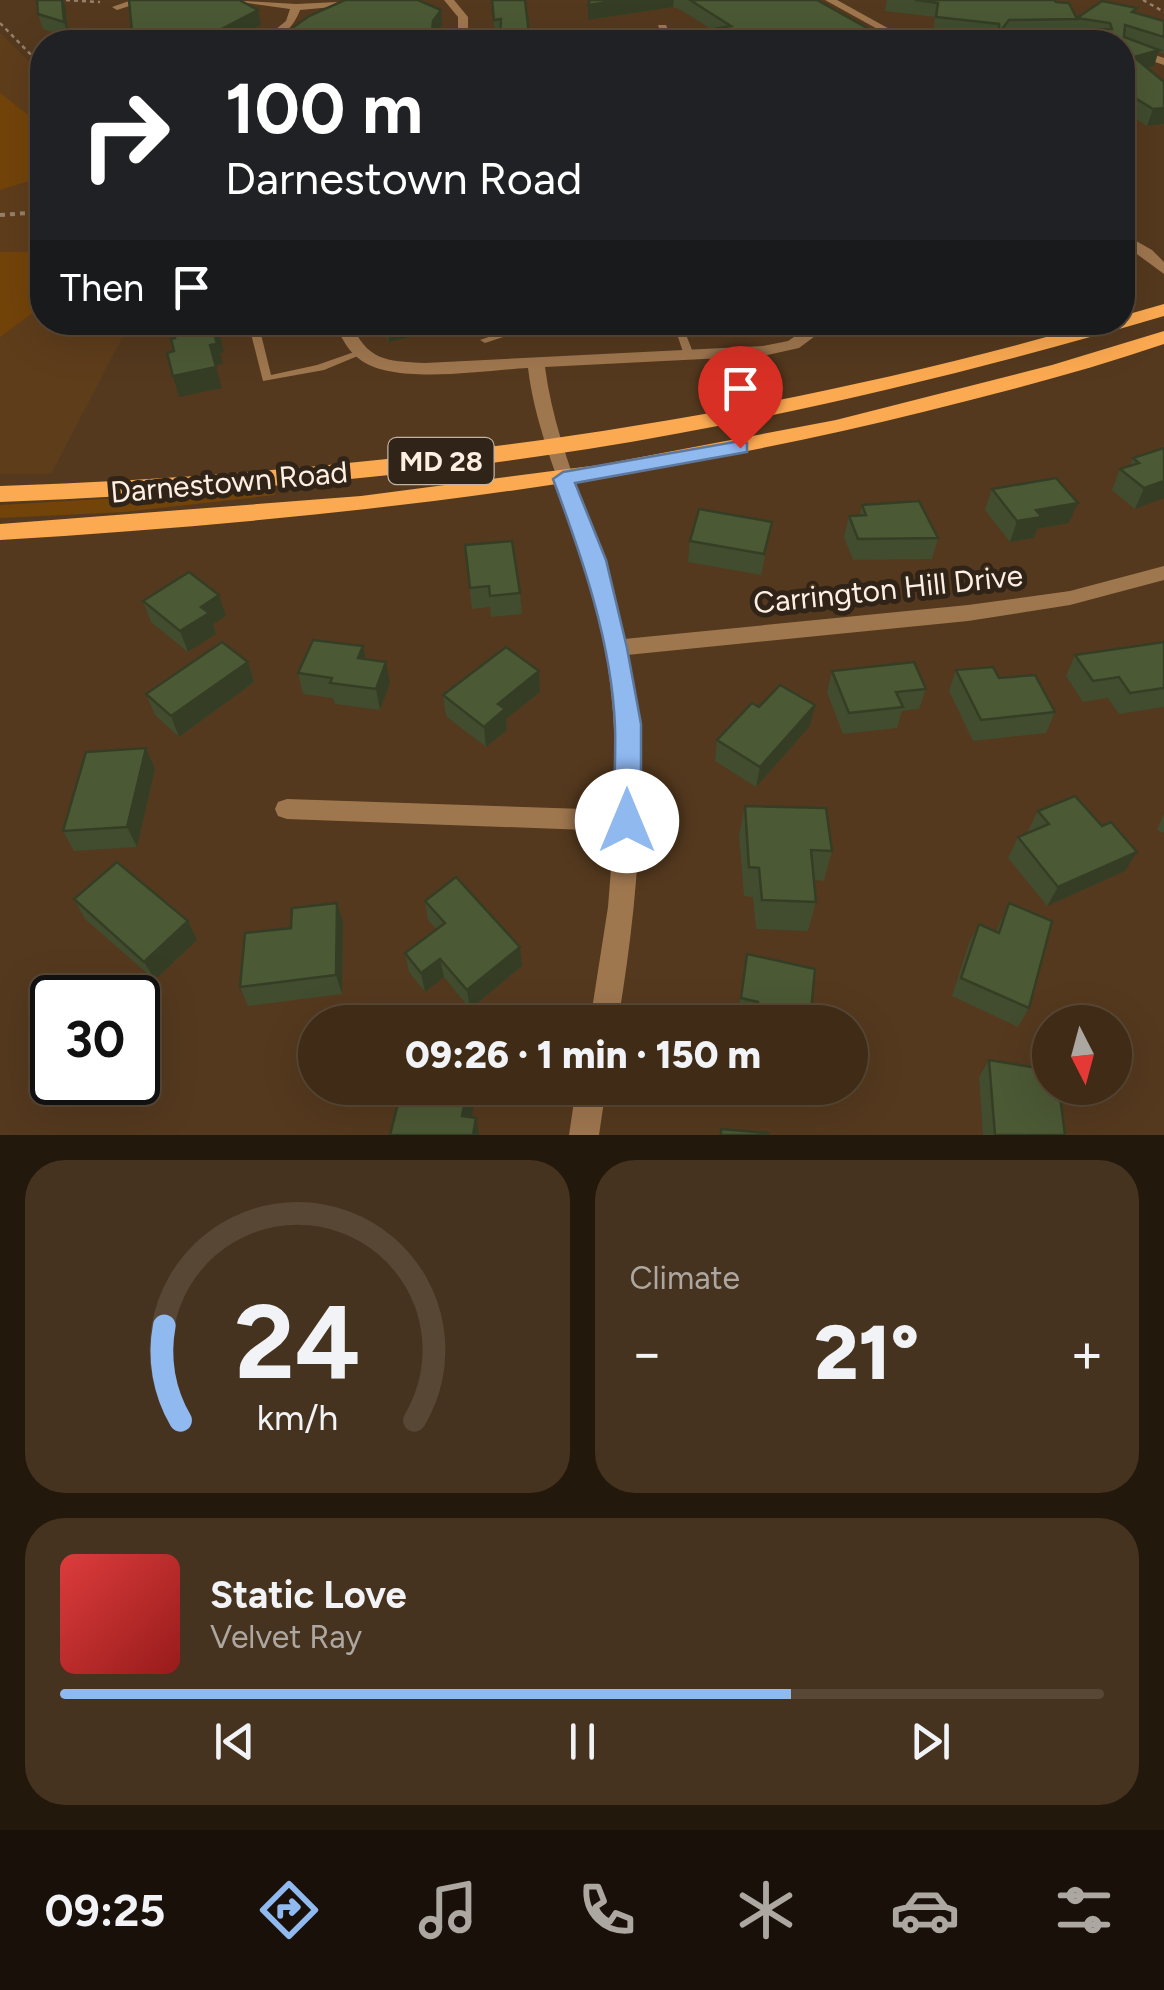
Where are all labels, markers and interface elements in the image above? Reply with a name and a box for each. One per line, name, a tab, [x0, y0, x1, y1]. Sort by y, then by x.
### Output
text: 100 m	[225, 66, 423, 151]
icon: right	[60, 70, 190, 200]
text: Darnestown Road	[225, 151, 582, 205]
icon: arrive	[164, 260, 219, 315]
text: Then	[60, 265, 144, 311]
pin	[698, 346, 783, 449]
icon: arrive	[713, 361, 768, 416]
road number: MD 28	[388, 438, 494, 484]
street label: Darnestown Road	[109, 453, 349, 511]
street label: Carrington Hill Drive	[751, 556, 1025, 622]
position arrow	[575, 769, 679, 873]
speed limit sign: 30	[30, 975, 160, 1105]
north arrow	[1032, 1005, 1132, 1105]
map controls	[1032, 1005, 1132, 1105]
text: 09:26 · 1 min · 150 m	[405, 1032, 761, 1078]
text: Climate	[630, 1259, 740, 1297]
text: 24	[234, 1279, 360, 1404]
text: 21°	[814, 1308, 919, 1398]
text: −	[630, 1320, 664, 1386]
text: +	[1070, 1320, 1104, 1386]
text: km/h	[256, 1396, 338, 1439]
text: Static Love	[210, 1572, 407, 1618]
text: Velvet Ray	[210, 1618, 362, 1656]
icon: previous	[207, 1714, 262, 1769]
icon: pause	[555, 1714, 610, 1769]
icon: next	[903, 1714, 958, 1769]
icon: directions	[254, 1875, 324, 1945]
icon: music	[413, 1875, 483, 1945]
icon: phone	[572, 1875, 642, 1945]
icon: climate	[731, 1875, 801, 1945]
icon: car	[890, 1875, 960, 1945]
icon: filters	[1049, 1875, 1119, 1945]
text: 09:25	[44, 1883, 166, 1937]

